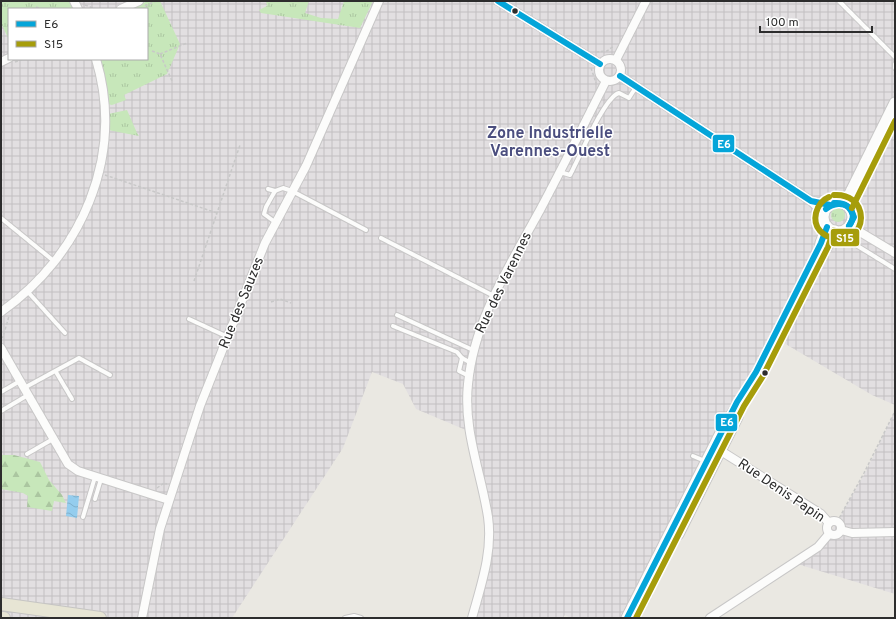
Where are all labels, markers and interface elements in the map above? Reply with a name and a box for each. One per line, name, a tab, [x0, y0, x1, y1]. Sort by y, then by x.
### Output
unlabelled marker	[510, 6, 520, 16]
legend	[8, 8, 148, 60]
scale bar	[760, 8, 872, 34]
text: 100 m	[766, 15, 799, 31]
text: E6	[44, 17, 58, 33]
text: S15	[44, 37, 63, 53]
district label: Zone Industrielle Varennes-Ouest	[487, 124, 613, 162]
line badge: E6	[712, 134, 735, 153]
text: E6	[717, 138, 731, 152]
line badge: S15	[830, 228, 860, 247]
street label: Rue des Varennes	[472, 229, 536, 337]
text: S15	[836, 232, 854, 246]
street label: Rue des Sauzes	[216, 255, 268, 351]
unlabelled marker	[760, 368, 770, 378]
line badge: E6	[715, 413, 738, 432]
text: E6	[720, 416, 734, 430]
street label: Rue Denis Papin	[734, 456, 828, 526]

